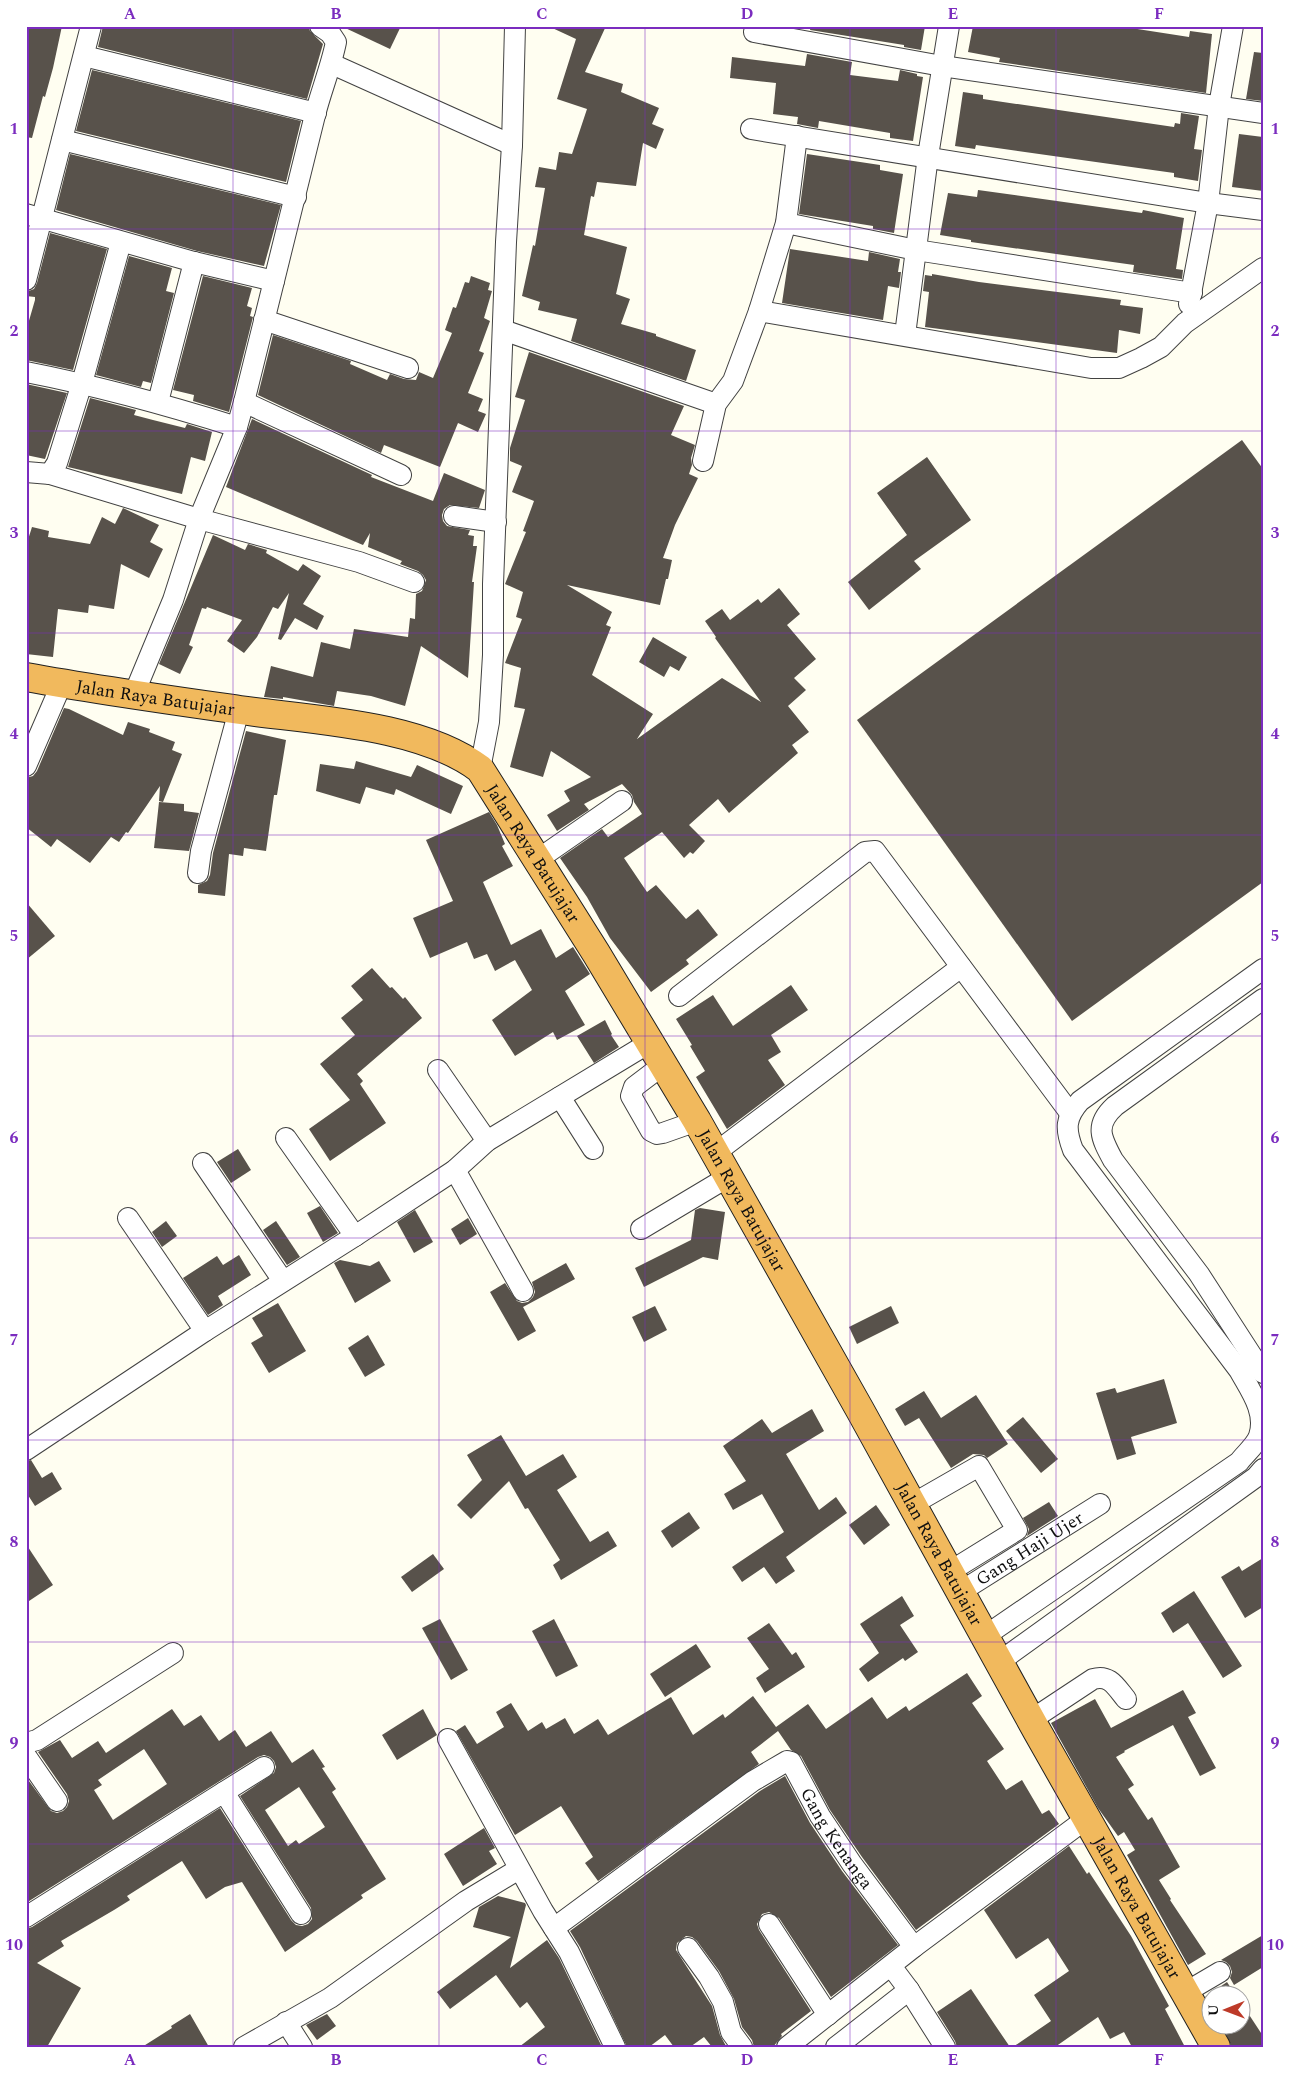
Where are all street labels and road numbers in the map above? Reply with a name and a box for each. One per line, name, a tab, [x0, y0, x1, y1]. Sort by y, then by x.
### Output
street label: Jalan Raya Batujajar	[74, 673, 237, 723]
street label: Jalan Raya Batujajar	[479, 779, 587, 929]
street label: Jalan Raya Batujajar	[690, 1124, 792, 1277]
street label: Jalan Raya Batujajar	[888, 1477, 989, 1631]
street label: Gang Haji Ujer	[971, 1505, 1089, 1593]
street label: Gang Kenanga	[793, 1783, 880, 1895]
street label: Jalan Raya Batujajar	[1085, 1831, 1188, 1984]

